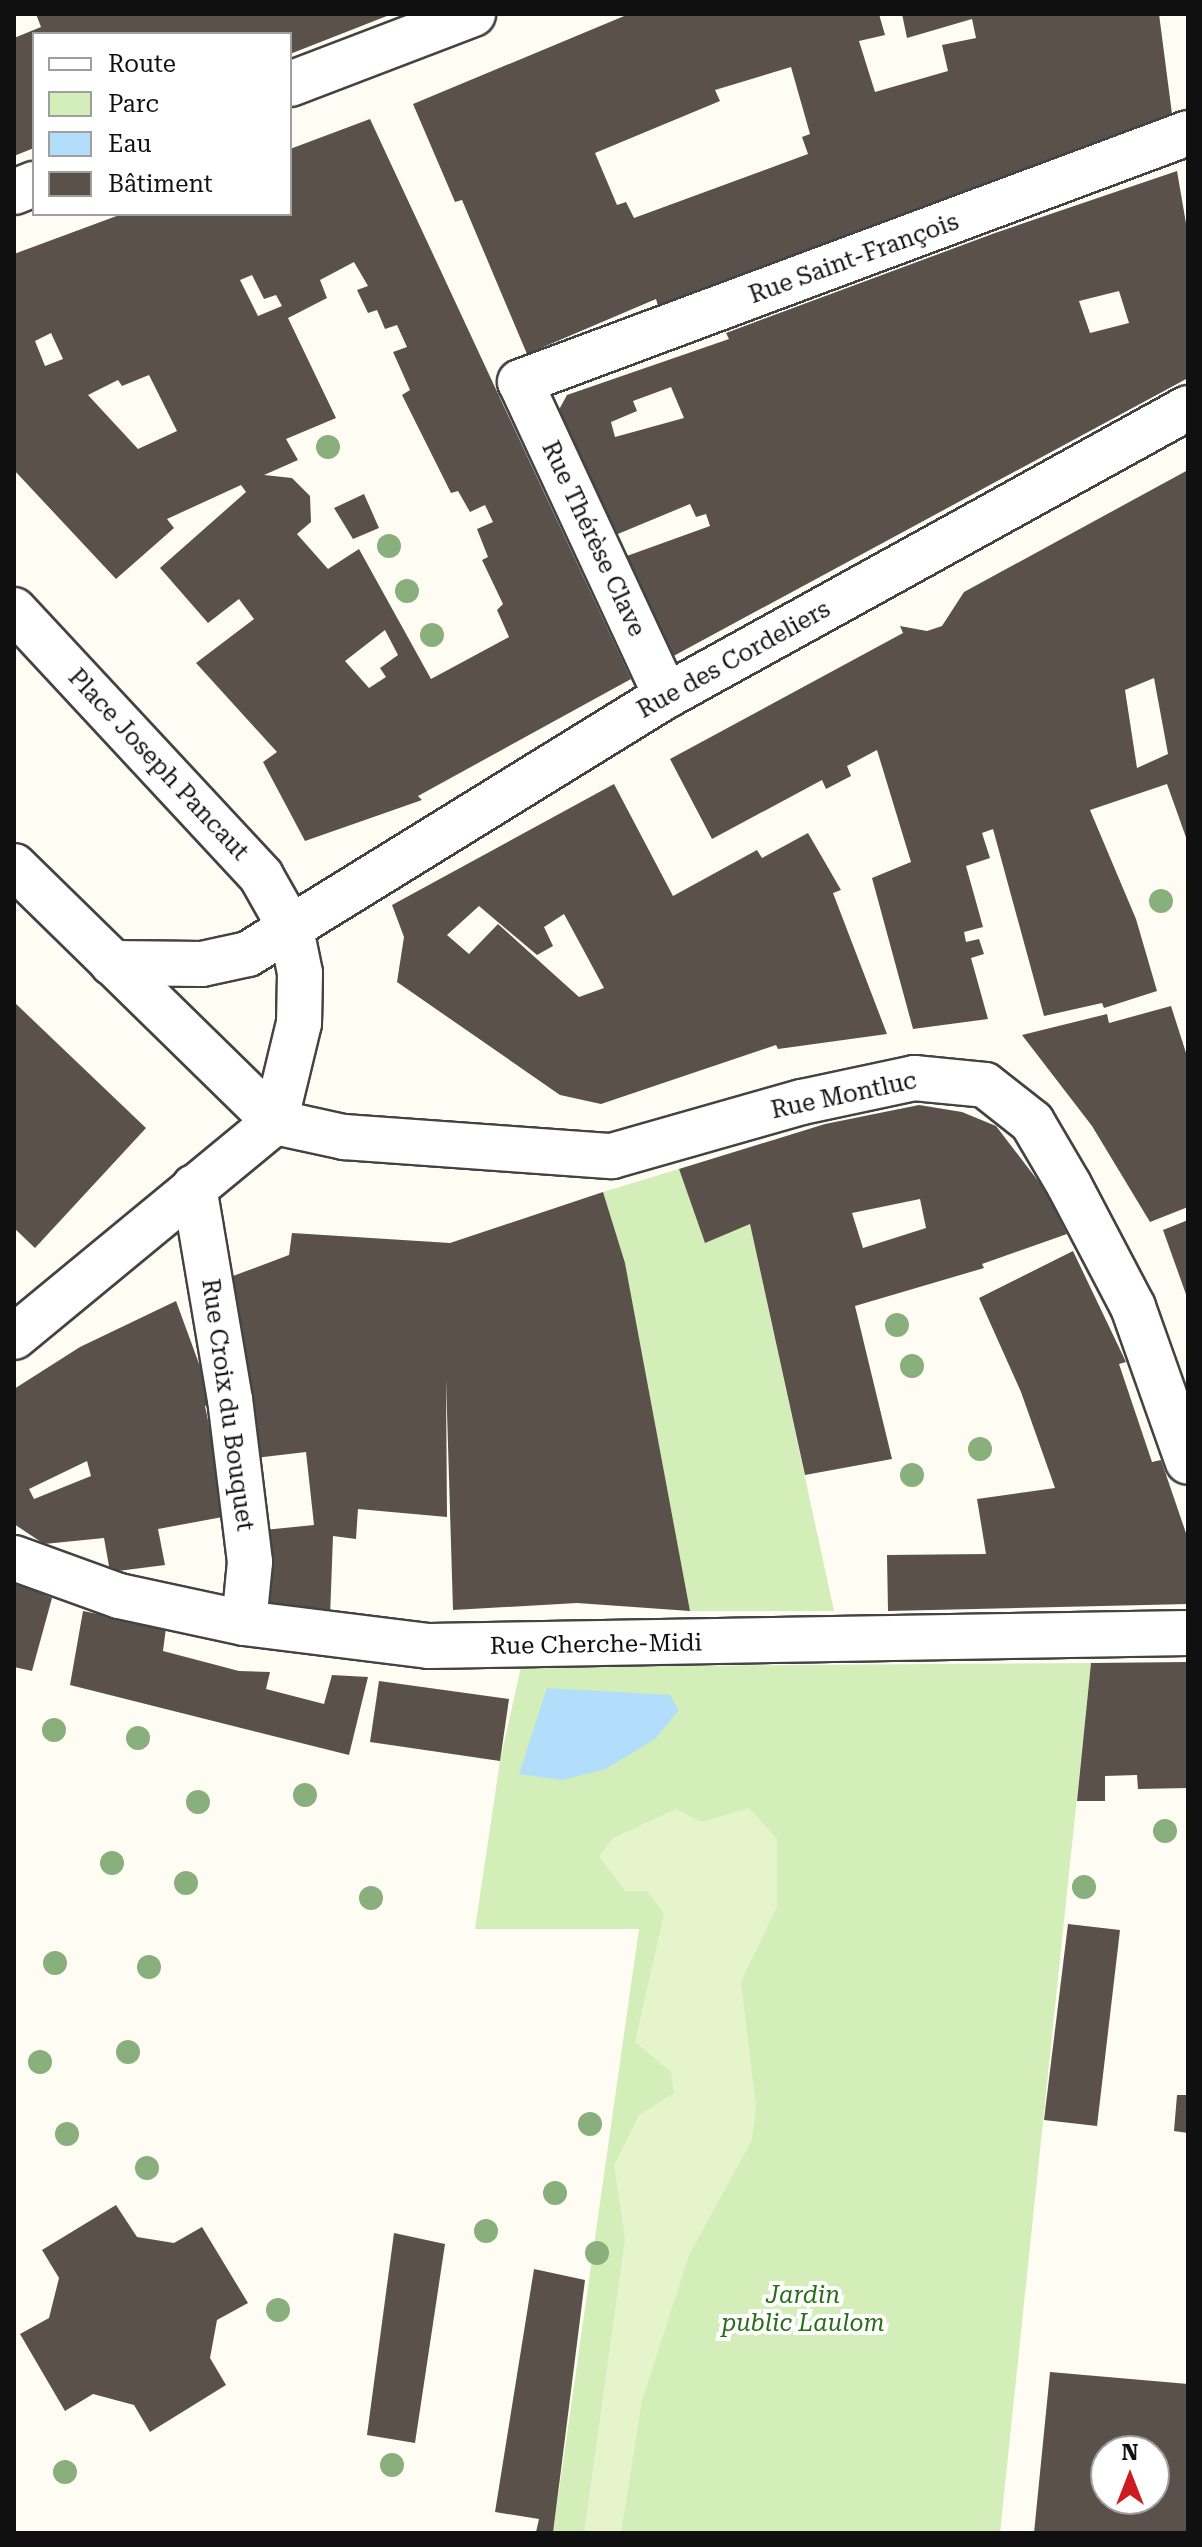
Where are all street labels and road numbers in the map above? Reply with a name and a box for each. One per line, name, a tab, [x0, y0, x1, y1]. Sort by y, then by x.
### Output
street label: Rue Saint-François	[745, 208, 963, 310]
street label: Rue Thérèse Clave	[535, 437, 651, 641]
street label: Rue des Cordeliers	[633, 595, 835, 725]
street label: Place Joseph Pancaut	[62, 663, 254, 867]
street label: Rue Montluc	[769, 1067, 919, 1125]
street label: Rue Croix du Bouquet	[195, 1277, 259, 1533]
street label: Rue Cherche-Midi	[490, 1629, 702, 1661]

